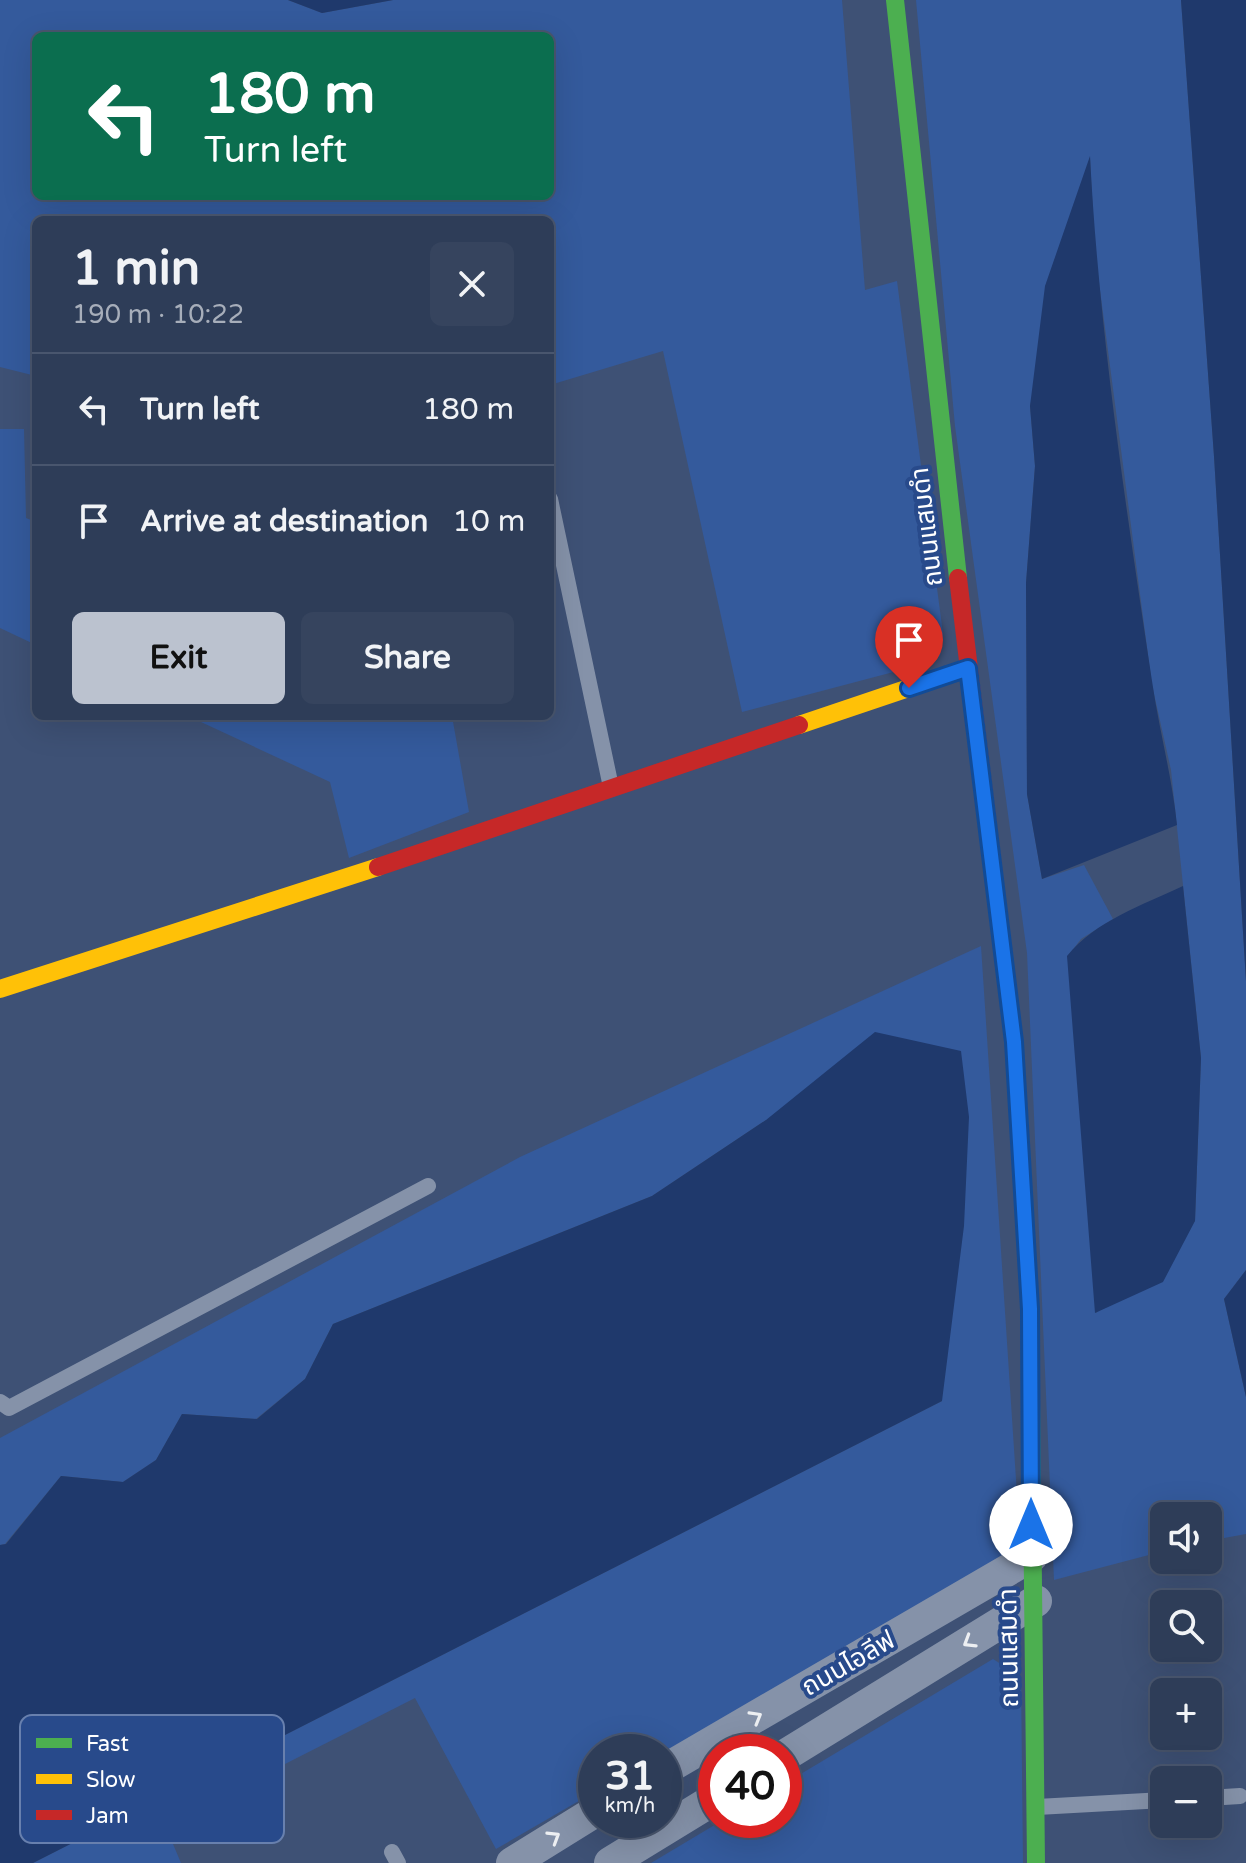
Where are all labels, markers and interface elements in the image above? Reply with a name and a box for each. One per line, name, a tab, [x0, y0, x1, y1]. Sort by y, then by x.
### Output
text: 180 m	[204, 61, 375, 128]
icon: left	[72, 64, 176, 168]
text: Turn left	[204, 129, 347, 172]
text: 1 min	[72, 240, 200, 298]
button: close	[430, 242, 514, 326]
text: 190 m · 10:22	[72, 299, 244, 330]
icon: left	[72, 387, 116, 431]
text: Turn left	[140, 391, 259, 428]
text: 180 m	[422, 391, 514, 428]
street label: ถนนแสมดำ	[904, 466, 949, 588]
icon: arrive	[72, 499, 116, 543]
text: Arrive at destination	[140, 503, 428, 540]
text: 10 m	[452, 503, 525, 540]
pin	[875, 606, 943, 688]
button: Exit	[72, 612, 285, 704]
button: Share	[301, 612, 514, 704]
icon: arrive	[887, 618, 931, 662]
position arrow	[989, 1483, 1073, 1567]
map controls	[1150, 1502, 1222, 1838]
button: sound	[1150, 1502, 1222, 1574]
street label: ถนนแสมดำ	[992, 1588, 1025, 1708]
button: search	[1150, 1590, 1222, 1662]
street label: ถนนไอลีฟ	[796, 1624, 901, 1703]
one-way arrow	[963, 1632, 978, 1648]
button: +	[1150, 1678, 1222, 1750]
one-way arrow	[747, 1711, 761, 1727]
legend	[20, 1715, 284, 1843]
text: Fast	[86, 1731, 129, 1757]
speed limit sign: 40	[698, 1734, 802, 1838]
text: 31	[605, 1752, 655, 1800]
button: −	[1150, 1766, 1222, 1838]
text: Slow	[86, 1767, 136, 1793]
text: km/h	[605, 1794, 655, 1818]
text: Jam	[86, 1803, 129, 1829]
one-way arrow	[545, 1832, 560, 1847]

